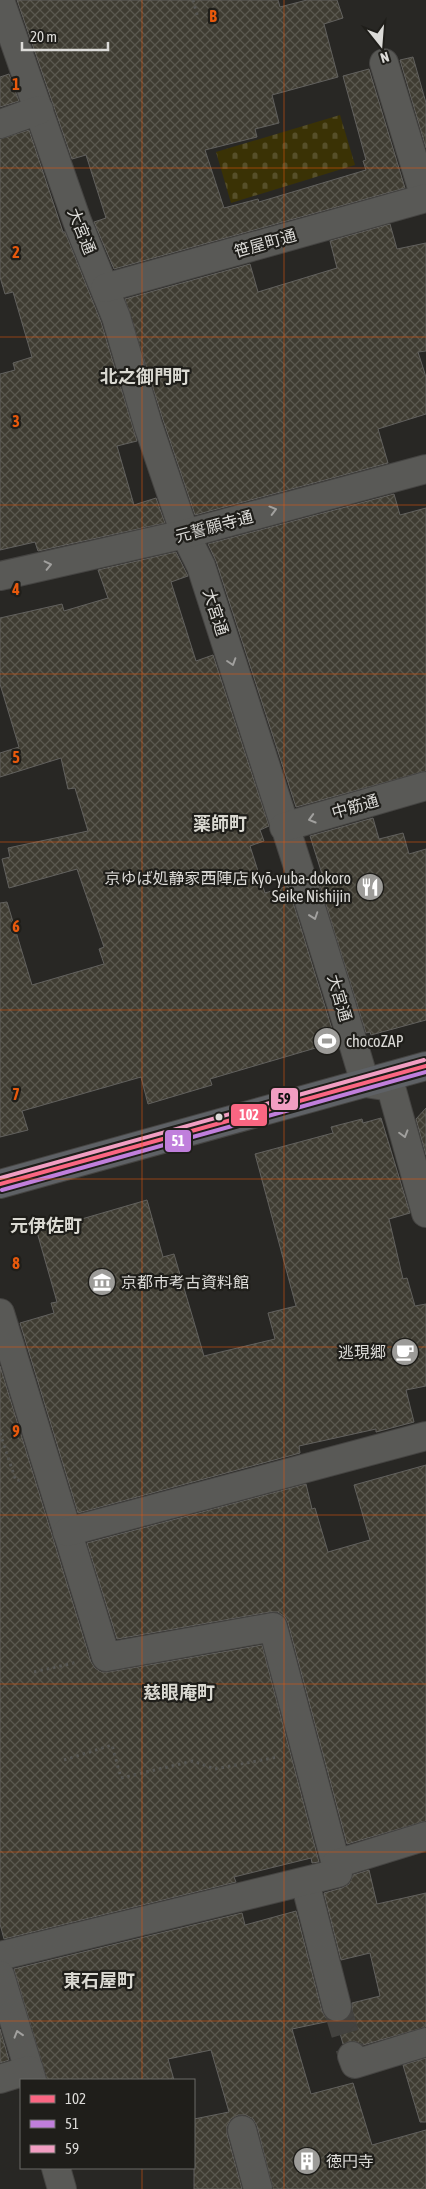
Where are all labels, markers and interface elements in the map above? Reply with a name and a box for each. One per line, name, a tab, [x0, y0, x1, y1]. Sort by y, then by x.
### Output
text: B	[209, 7, 217, 25]
scale bar	[22, 20, 109, 52]
north arrow	[356, 20, 406, 70]
text: 20 m	[30, 28, 57, 45]
text: N	[379, 49, 391, 66]
text: 1	[12, 75, 20, 93]
street label: 大宮通	[65, 205, 99, 257]
street label: 笹屋町通	[232, 226, 298, 260]
text: 2	[12, 243, 20, 261]
district label: 北之御門町	[100, 366, 190, 387]
text: 3	[12, 412, 20, 430]
one-way arrow	[269, 506, 277, 516]
street label: 元誓願寺通	[173, 507, 255, 545]
one-way arrow	[43, 560, 52, 571]
text: 4	[11, 580, 20, 598]
street label: 大宮通	[200, 586, 232, 638]
one-way arrow	[226, 657, 236, 666]
text: 5	[12, 748, 20, 766]
street label: 中筋通	[329, 791, 381, 821]
district label: 薬師町	[193, 813, 247, 834]
one-way arrow	[308, 813, 317, 823]
place label: 京ゆば処静家西陣店 Kyō-yuba-dokoro Seike Nishijin	[105, 869, 351, 906]
restaurant icon: 京ゆば処静家西陣店 Kyō-yuba-dokoro Seike Nishijin	[355, 872, 385, 902]
one-way arrow	[309, 912, 319, 920]
text: 6	[12, 917, 20, 935]
street label: 大宮通	[325, 972, 355, 1024]
sports icon: chocoZAP	[312, 1026, 342, 1056]
place label: chocoZAP	[346, 1032, 404, 1050]
text: 7	[12, 1085, 20, 1103]
line badge: 59	[270, 1087, 299, 1111]
text: 59	[277, 1091, 291, 1107]
line badge: 102	[230, 1103, 268, 1127]
text: 102	[239, 1107, 259, 1123]
unlabelled marker	[214, 1112, 224, 1122]
line badge: 51	[164, 1129, 192, 1153]
one-way arrow	[398, 1130, 408, 1138]
text: 51	[171, 1133, 185, 1149]
district label: 元伊佐町	[10, 1215, 82, 1236]
text: 8	[12, 1254, 20, 1272]
museum icon: 京都市考古資料館	[87, 1267, 117, 1297]
place label: 京都市考古資料館	[121, 1273, 249, 1291]
cafe icon: 逃現郷	[390, 1337, 420, 1367]
place label: 逃現郷	[338, 1343, 386, 1361]
text: 9	[12, 1422, 20, 1440]
district label: 慈眼庵町	[143, 1682, 215, 1703]
district label: 東石屋町	[63, 1970, 135, 1991]
one-way arrow	[13, 2030, 23, 2038]
legend	[20, 2079, 195, 2169]
text: 102	[65, 2090, 86, 2107]
text: 51	[65, 2115, 79, 2132]
text: 59	[65, 2140, 79, 2157]
building icon: 徳円寺	[292, 2146, 322, 2176]
place label: 徳円寺	[326, 2152, 374, 2170]

